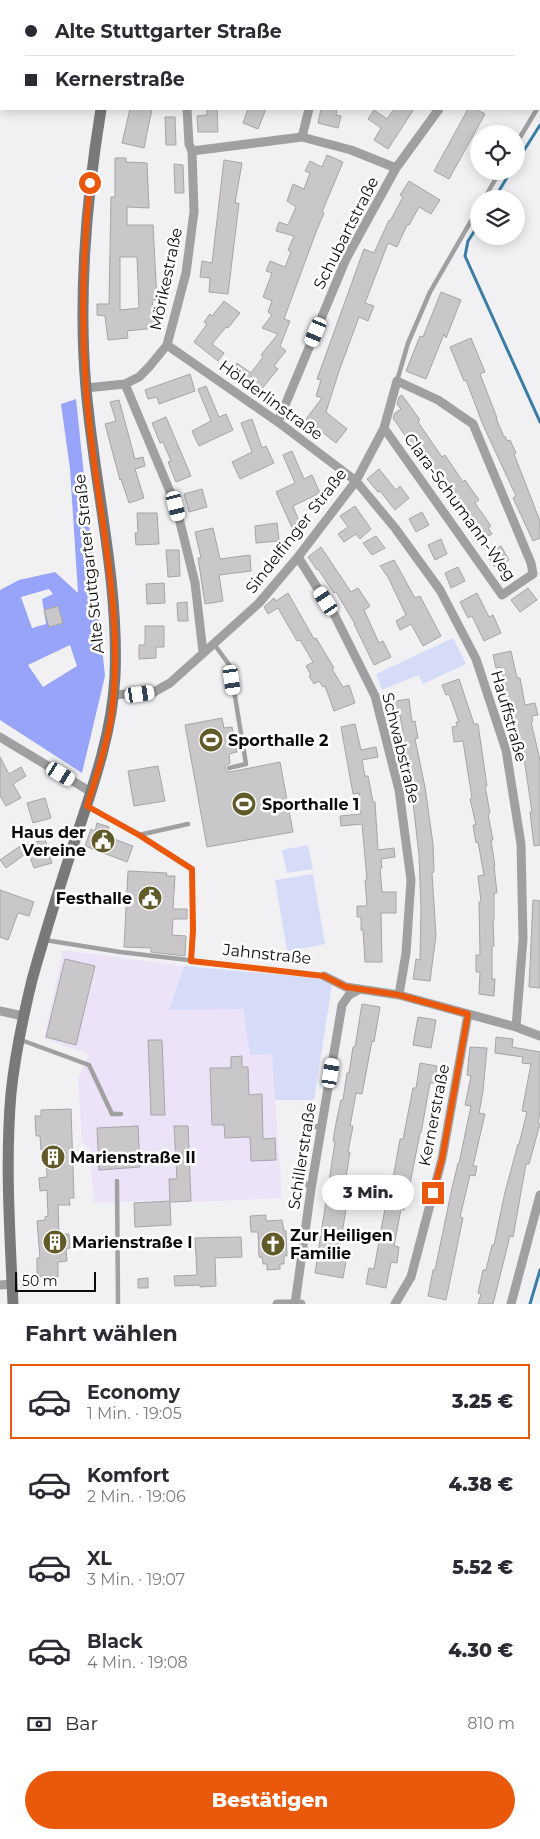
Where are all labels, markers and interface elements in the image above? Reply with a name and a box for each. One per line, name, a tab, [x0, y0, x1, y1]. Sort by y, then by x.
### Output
text: Alte Stuttgarter Straße	[55, 20, 282, 43]
text: Kernerstraße	[55, 68, 185, 91]
map controls	[470, 125, 525, 245]
button: locate	[470, 125, 525, 180]
route start	[79, 172, 101, 194]
street label: Schubartstraße	[309, 174, 383, 292]
button: layers	[470, 190, 525, 245]
street label: Mörikestraße	[146, 226, 186, 332]
car	[303, 315, 328, 349]
street label: Hölderlinstraße	[215, 356, 327, 444]
street label: Clara-Schumann-Weg	[400, 430, 520, 584]
street label: Sindelfinger Straße	[241, 465, 351, 597]
street label: Alte Stuttgarter Straße	[70, 473, 108, 655]
car	[165, 490, 186, 522]
car	[311, 584, 340, 618]
car	[222, 664, 241, 696]
street label: Hauffstraße	[487, 668, 531, 764]
car	[124, 684, 155, 704]
street label: Schwabstraße	[378, 691, 424, 805]
sports icon: Sporthalle 2	[198, 727, 224, 753]
place label: Sporthalle 2	[228, 731, 328, 750]
car	[44, 760, 77, 788]
sports icon: Sporthalle 1	[231, 791, 257, 817]
place label: Sporthalle 1	[262, 795, 359, 814]
place label: Haus der Vereine	[11, 823, 86, 860]
public building icon: Haus der Vereine	[90, 828, 116, 854]
public building icon: Festhalle	[137, 885, 163, 911]
place label: Festhalle	[56, 889, 132, 908]
street label: Jahnstraße	[221, 940, 312, 968]
car	[321, 1057, 340, 1089]
street label: Kernerstraße	[415, 1062, 453, 1168]
street label: Schillerstraße	[284, 1101, 320, 1211]
building icon: Marienstraße II	[40, 1144, 66, 1170]
place label: Marienstraße II	[70, 1148, 196, 1167]
callout: 3 Min.	[323, 1176, 416, 1210]
route end	[422, 1182, 444, 1204]
text: 3 Min.	[343, 1183, 393, 1202]
place label: Zur Heiligen Familie	[290, 1226, 393, 1263]
building icon: Marienstraße I	[42, 1229, 68, 1255]
church icon: Zur Heiligen Familie	[260, 1231, 286, 1257]
place label: Marienstraße I	[72, 1233, 193, 1252]
scale bar	[15, 1269, 96, 1292]
text: 50 m	[22, 1272, 58, 1290]
text: Fahrt wählen	[25, 1320, 178, 1347]
icon: car	[27, 1379, 72, 1424]
text: Economy	[87, 1381, 180, 1404]
text: 3.25 €	[452, 1390, 513, 1413]
text: 1 Min. · 19:05	[87, 1404, 182, 1423]
icon: car	[27, 1462, 72, 1507]
text: Komfort	[87, 1464, 169, 1487]
text: 4.38 €	[448, 1473, 513, 1496]
text: 2 Min. · 19:06	[87, 1487, 186, 1506]
icon: car	[27, 1545, 72, 1590]
text: XL	[87, 1547, 112, 1570]
text: 5.52 €	[452, 1556, 513, 1579]
text: 3 Min. · 19:07	[87, 1570, 185, 1589]
icon: car	[27, 1628, 72, 1673]
text: Black	[87, 1630, 143, 1653]
text: 4.30 €	[448, 1639, 513, 1662]
text: 4 Min. · 19:08	[87, 1653, 188, 1672]
icon: cash	[25, 1710, 53, 1738]
text: Bar	[65, 1712, 98, 1735]
text: 810 m	[467, 1714, 515, 1733]
button: Bestätigen	[25, 1771, 515, 1829]

